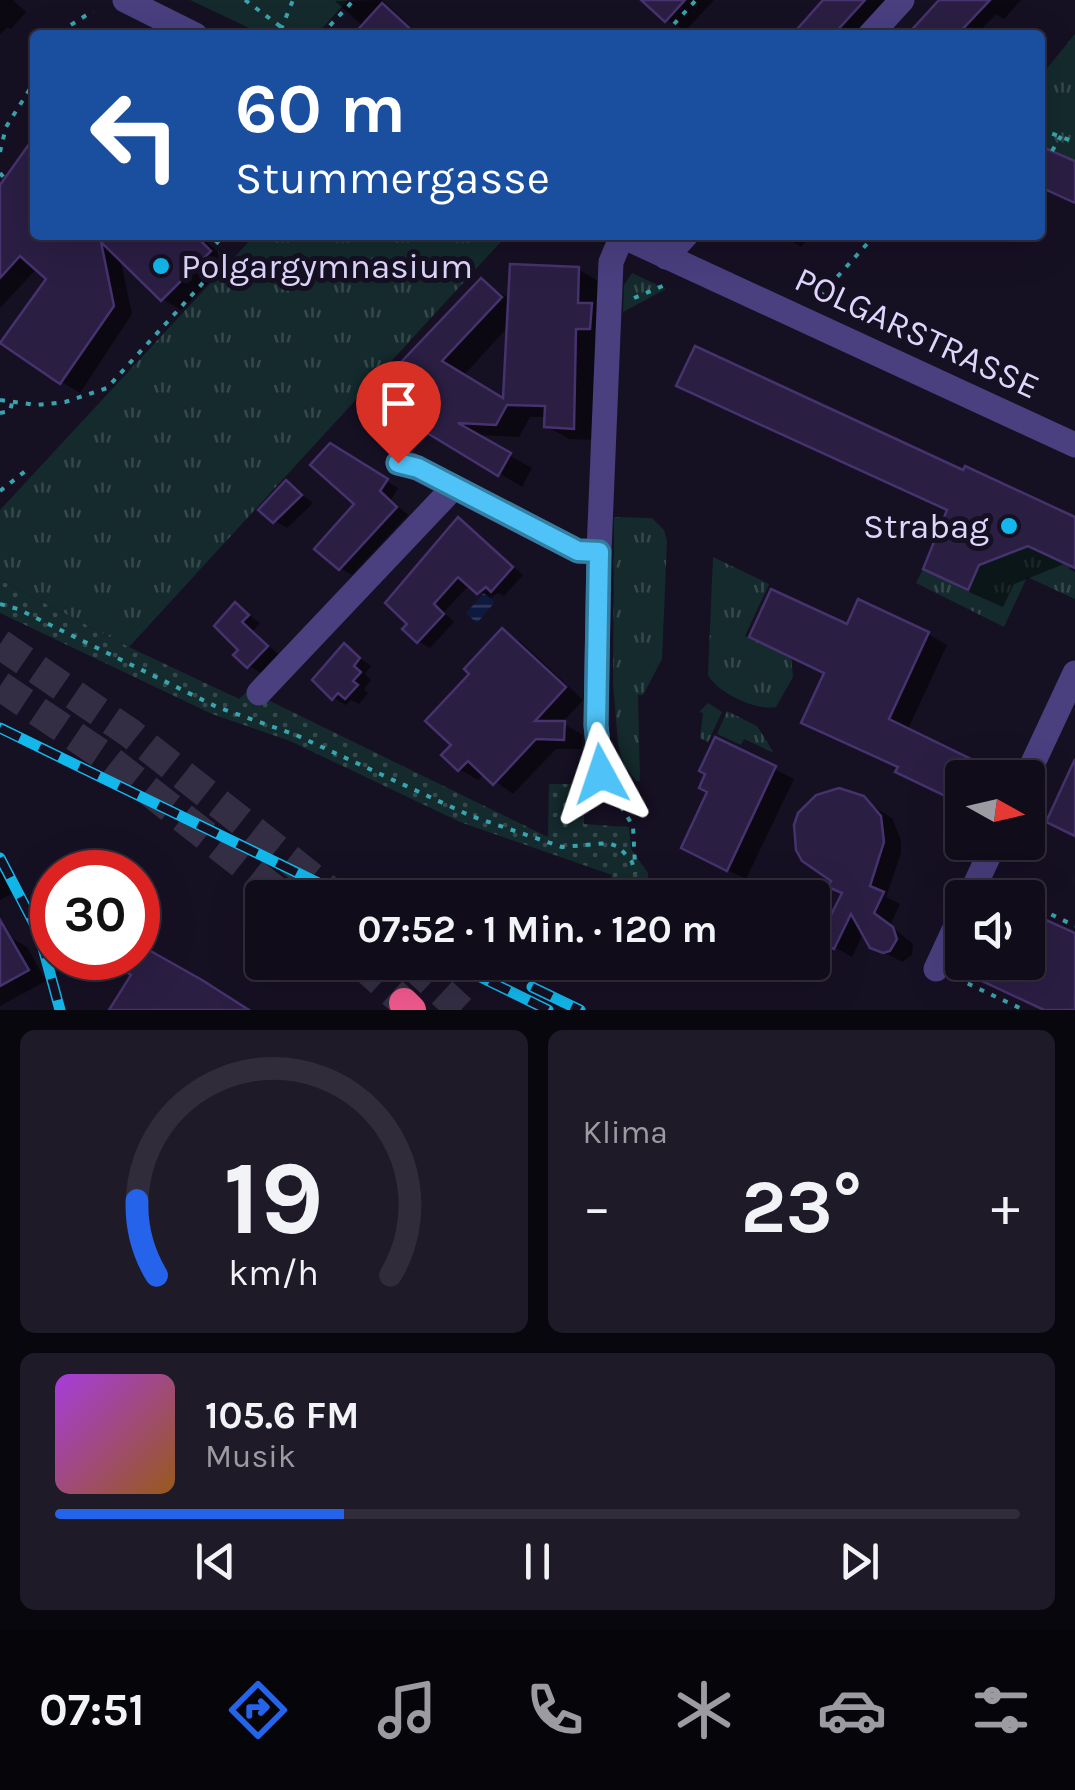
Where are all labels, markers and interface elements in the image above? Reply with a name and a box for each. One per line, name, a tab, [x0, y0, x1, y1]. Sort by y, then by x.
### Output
text: 60 m	[235, 68, 406, 150]
icon: left	[70, 70, 200, 200]
text: Stummergasse	[235, 152, 550, 204]
place label: Polgargymnasium	[181, 246, 473, 287]
marker: Polgargymnasium	[150, 255, 172, 277]
street label: POLGARSTRASSE	[788, 259, 1046, 407]
pin	[356, 361, 441, 464]
icon: arrive	[371, 376, 426, 431]
place label: Strabag	[863, 506, 989, 547]
marker: Strabag	[998, 515, 1020, 537]
position arrow	[549, 722, 653, 826]
north arrow	[945, 760, 1045, 860]
map controls	[945, 760, 1045, 980]
speed limit sign: 30	[30, 850, 160, 980]
button: sound	[945, 880, 1045, 980]
text: 07:52 · 1 Min. · 120 m	[357, 907, 718, 952]
text: Klima	[583, 1114, 668, 1151]
text: 19	[223, 1138, 324, 1259]
text: 23°	[741, 1163, 862, 1251]
text: −	[583, 1175, 611, 1239]
text: +	[991, 1175, 1020, 1239]
text: km/h	[228, 1252, 319, 1294]
text: 105.6 FM	[205, 1393, 360, 1438]
text: Musik	[205, 1438, 296, 1475]
icon: previous	[188, 1534, 243, 1589]
icon: pause	[510, 1534, 565, 1589]
icon: next	[832, 1534, 887, 1589]
icon: directions	[223, 1675, 293, 1745]
icon: music	[372, 1675, 442, 1745]
icon: phone	[520, 1675, 590, 1745]
icon: climate	[669, 1675, 739, 1745]
icon: car	[817, 1675, 887, 1745]
icon: filters	[966, 1675, 1036, 1745]
text: 07:51	[39, 1684, 144, 1736]

